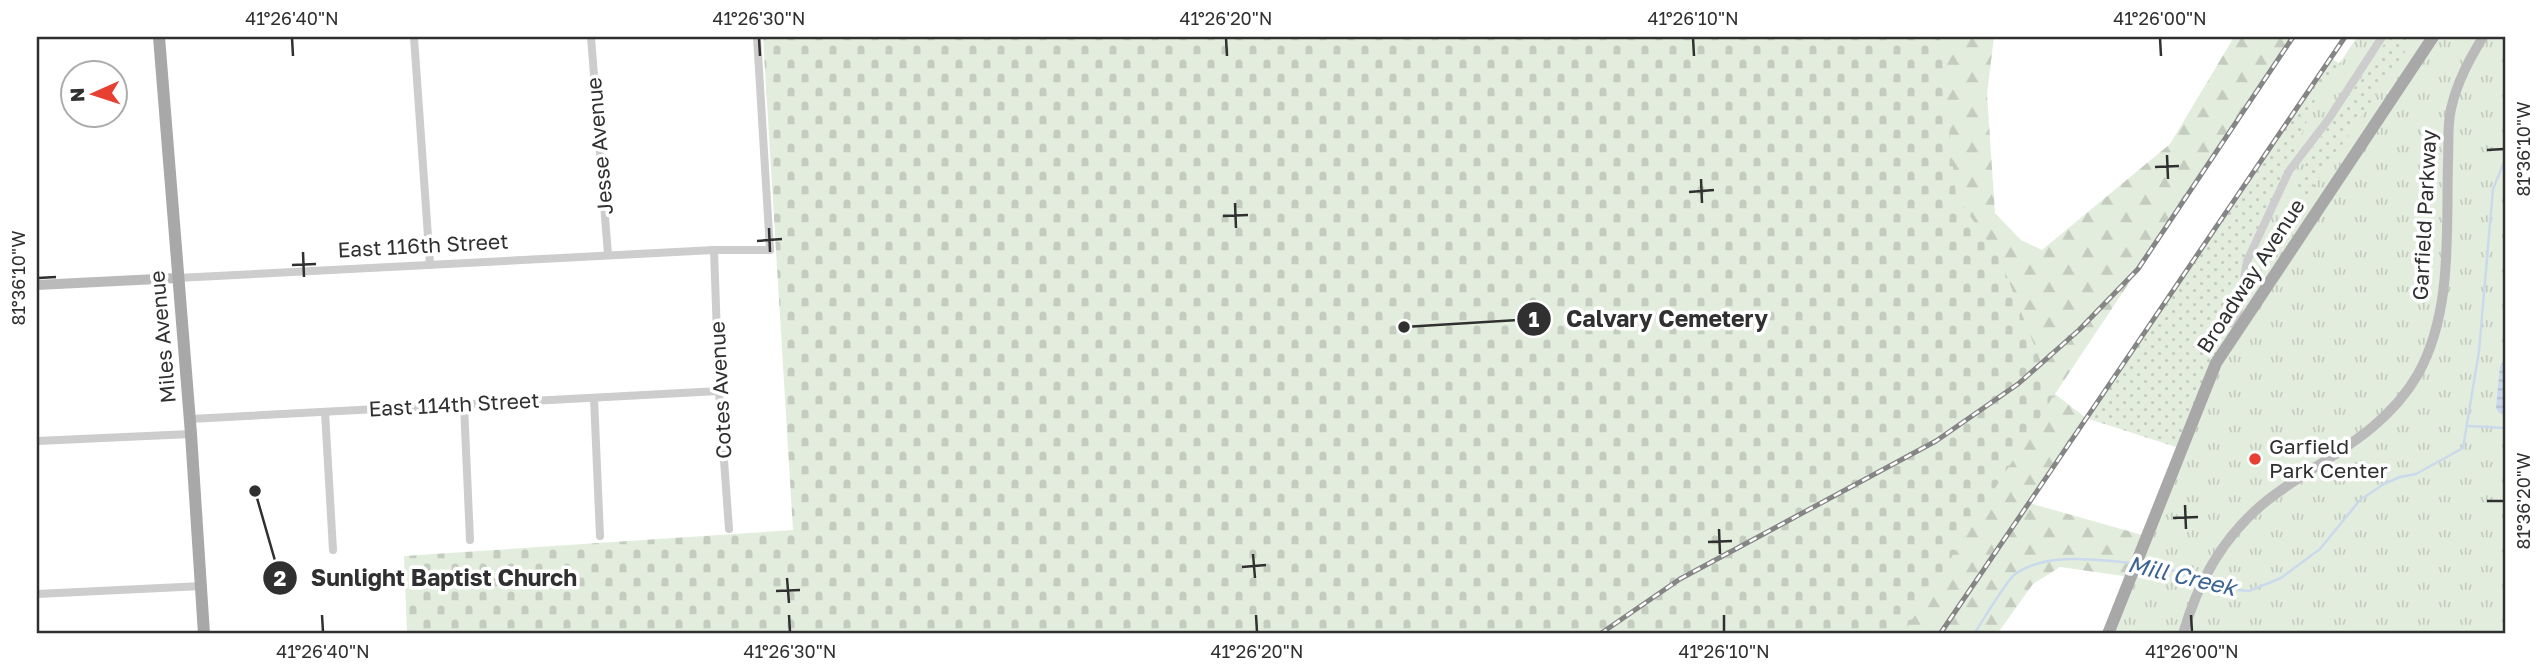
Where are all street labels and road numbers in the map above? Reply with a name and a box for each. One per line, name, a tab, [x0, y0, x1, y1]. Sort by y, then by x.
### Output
street label: Jesse Avenue	[580, 76, 618, 216]
street label: Garfield Parkway	[2407, 129, 2441, 301]
street label: Broadway Avenue	[2191, 193, 2310, 357]
street label: East 116th Street	[337, 228, 509, 262]
street label: Miles Avenue	[143, 270, 181, 404]
street label: Cotes Avenue	[703, 320, 737, 460]
street label: East 114th Street	[368, 387, 540, 421]

